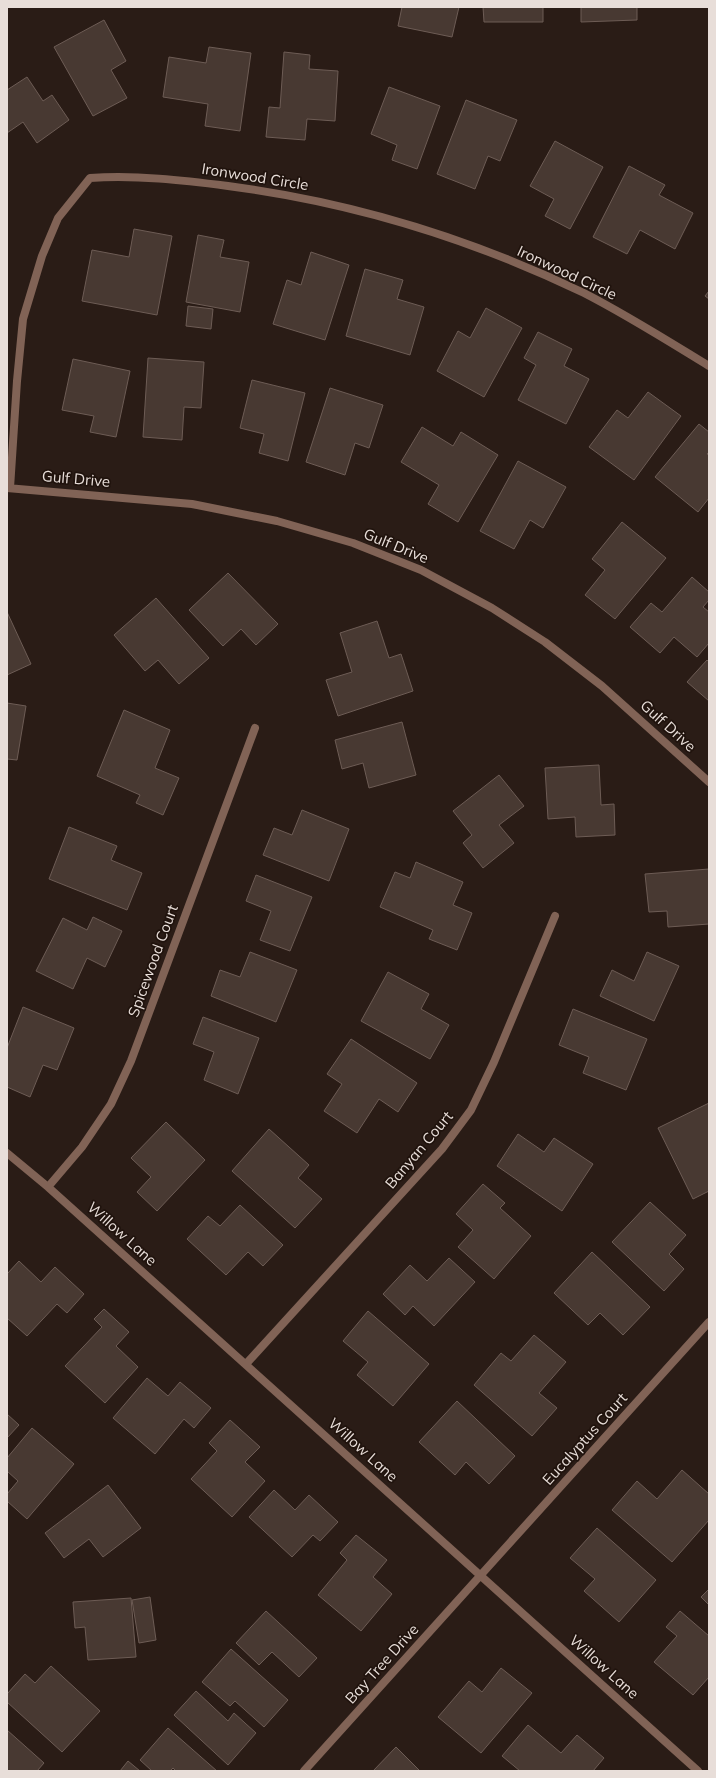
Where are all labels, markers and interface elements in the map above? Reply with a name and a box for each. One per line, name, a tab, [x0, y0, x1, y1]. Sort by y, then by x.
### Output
street label: Ironwood Circle	[200, 159, 310, 194]
street label: Ironwood Circle	[514, 241, 620, 304]
street label: Gulf Drive	[41, 466, 111, 491]
street label: Gulf Drive	[361, 524, 431, 567]
street label: Gulf Drive	[637, 696, 700, 756]
street label: Spicewood Court	[123, 902, 182, 1020]
street label: Banyan Court	[381, 1107, 457, 1192]
street label: Willow Lane	[84, 1197, 161, 1270]
street label: Eucalyptus Court	[538, 1389, 631, 1489]
street label: Willow Lane	[325, 1413, 402, 1486]
street label: Bay Tree Drive	[341, 1620, 422, 1707]
street label: Willow Lane	[566, 1630, 643, 1703]

